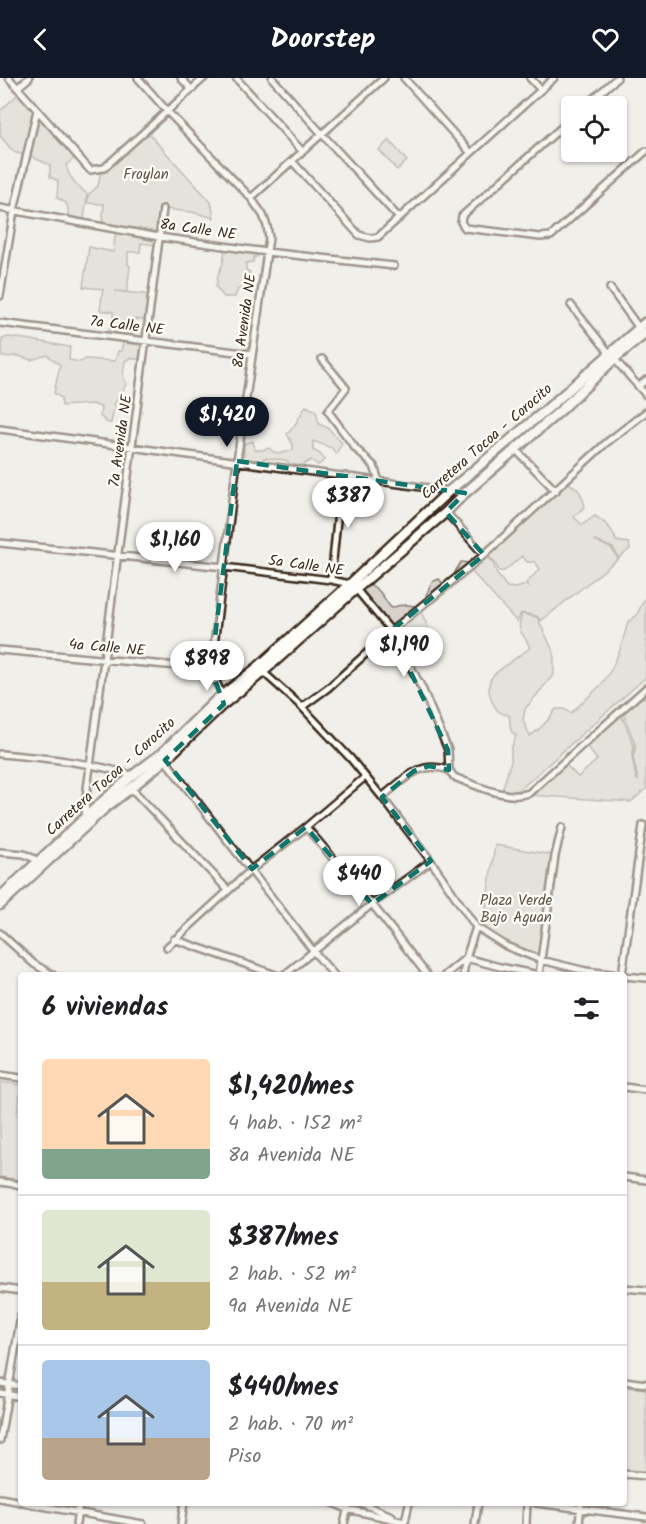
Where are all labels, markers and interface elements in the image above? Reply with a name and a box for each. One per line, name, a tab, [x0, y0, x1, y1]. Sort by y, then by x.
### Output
text: Doorstep	[271, 18, 375, 61]
icon: back	[24, 23, 57, 56]
icon: heart	[589, 23, 622, 56]
map controls	[561, 96, 627, 162]
button: locate	[561, 96, 627, 162]
park label: Froylan	[123, 163, 169, 187]
street label: 8a Calle NE	[158, 213, 239, 247]
street label: 8a Avenida NE	[226, 271, 264, 370]
street label: 7a Calle NE	[88, 310, 167, 343]
street label: Carretera Tocoa - Corocito	[416, 378, 558, 506]
street label: 7a Avenida NE	[103, 392, 140, 489]
pin: $1,420	[178, 397, 276, 448]
text: $1,420	[199, 400, 255, 432]
pin: $387	[312, 478, 384, 529]
text: $387	[326, 481, 370, 513]
pin: $1,160	[126, 522, 224, 573]
text: $1,160	[150, 525, 200, 557]
street label: 5a Calle NE	[267, 549, 347, 583]
pin: $1,190	[355, 627, 453, 678]
text: $1,190	[379, 630, 429, 662]
street label: 4a Calle NE	[68, 633, 147, 663]
pin: $898	[171, 641, 243, 692]
text: $898	[184, 644, 230, 676]
street label: Carretera Tocoa - Corocito	[41, 712, 182, 842]
pin: $440	[323, 856, 395, 907]
text: $440	[337, 859, 381, 891]
park label: Plaza Verde Bajo Aguan	[480, 889, 552, 930]
text: 6 viviendas	[42, 987, 168, 1029]
icon: filters	[570, 992, 603, 1025]
text: $1,420/mes	[228, 1066, 354, 1108]
icon: home	[90, 1083, 162, 1155]
text: 4 hab. · 152 m²	[228, 1108, 362, 1140]
text: 8a Avenida NE	[228, 1140, 355, 1172]
text: $387/mes	[228, 1217, 339, 1259]
icon: home	[90, 1234, 162, 1306]
text: 2 hab. · 52 m²	[228, 1259, 356, 1291]
text: 9a Avenida NE	[228, 1291, 353, 1323]
text: $440/mes	[228, 1367, 339, 1409]
icon: home	[90, 1384, 162, 1456]
text: 2 hab. · 70 m²	[228, 1409, 353, 1441]
text: Piso	[228, 1441, 261, 1473]

